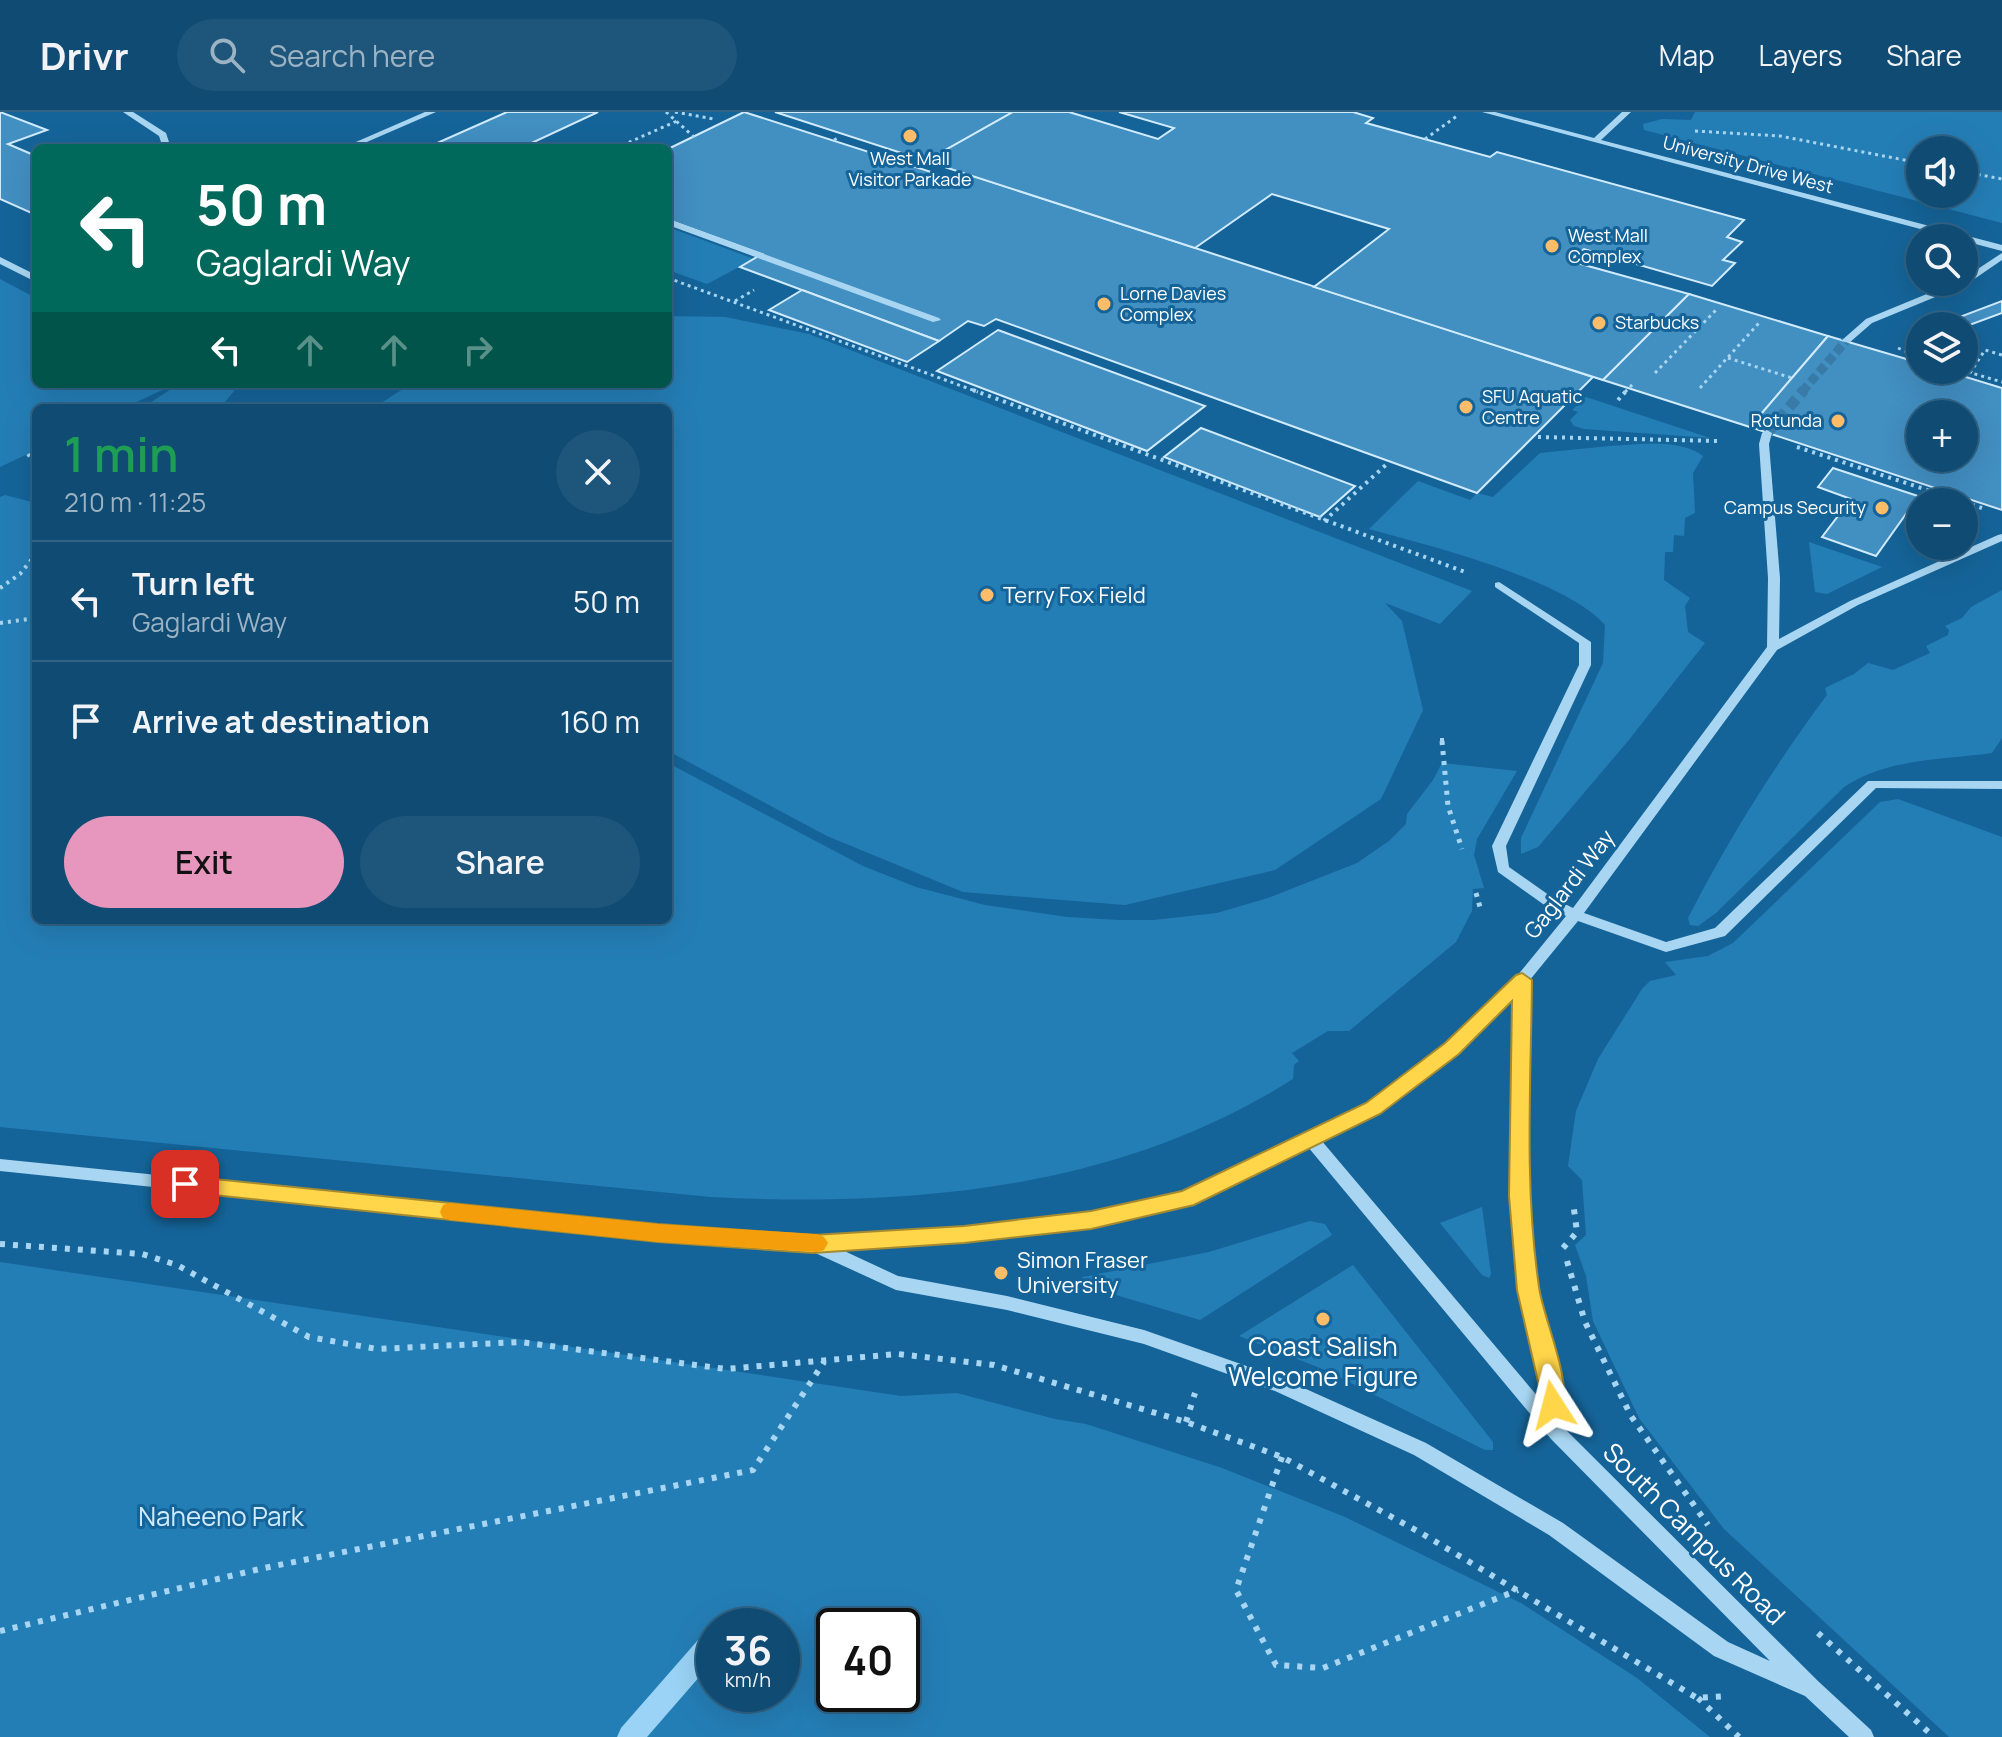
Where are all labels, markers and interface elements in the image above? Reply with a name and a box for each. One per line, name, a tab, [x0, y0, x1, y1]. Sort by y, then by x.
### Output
search box	[177, 19, 737, 91]
text: Drivr	[40, 29, 129, 81]
icon: search	[205, 33, 249, 77]
text: Search here	[269, 35, 435, 76]
text: Map	[1659, 36, 1715, 74]
text: Layers	[1759, 36, 1842, 74]
text: Share	[1886, 36, 1962, 74]
marker: West Mall Visitor Parkade	[901, 127, 919, 145]
street label: University Drive West	[1660, 130, 1836, 198]
map controls	[1906, 136, 1978, 560]
button: sound	[1906, 136, 1978, 208]
place label: West Mall Visitor Parkade	[849, 146, 972, 191]
text: 50 m	[196, 165, 327, 242]
icon: left	[64, 176, 168, 280]
place label: West Mall Complex	[1568, 223, 1648, 268]
button: search	[1906, 224, 1978, 296]
marker: West Mall Complex	[1543, 237, 1561, 255]
text: Gaglardi Way	[196, 238, 411, 287]
place label: Lorne Davies Complex	[1120, 281, 1226, 326]
marker: Lorne Davies Complex	[1095, 295, 1113, 313]
place label: Starbucks	[1615, 310, 1699, 334]
button: layers	[1906, 312, 1978, 384]
marker: Starbucks	[1590, 314, 1608, 332]
icon: left	[204, 328, 248, 372]
icon: ahead	[288, 328, 332, 372]
icon: ahead	[372, 328, 416, 372]
icon: right	[456, 328, 500, 372]
place label: SFU Aquatic Centre	[1482, 384, 1583, 429]
marker: SFU Aquatic Centre	[1457, 398, 1475, 416]
button: +	[1906, 400, 1978, 472]
place label: Rotunda	[1751, 408, 1822, 432]
marker: Rotunda	[1829, 412, 1847, 430]
text: 1 min	[64, 421, 178, 486]
button: close	[556, 430, 640, 514]
text: 210 m · 11:25	[64, 484, 206, 520]
button: −	[1906, 488, 1978, 560]
place label: Campus Security	[1724, 495, 1866, 519]
marker: Campus Security	[1873, 499, 1891, 517]
text: Turn left	[132, 563, 255, 604]
icon: left	[64, 579, 108, 623]
place label: Terry Fox Field	[1003, 580, 1146, 610]
text: 50 m	[573, 581, 640, 622]
marker: Terry Fox Field	[978, 586, 996, 604]
text: Gaglardi Way	[132, 604, 287, 640]
icon: arrive	[64, 699, 108, 743]
text: Arrive at destination	[132, 701, 430, 742]
text: 160 m	[560, 701, 640, 742]
button: Exit	[64, 816, 344, 908]
button: Share	[360, 816, 640, 908]
street label: Gaglardi Way	[1517, 823, 1621, 945]
pin	[151, 1150, 219, 1218]
icon: arrive	[163, 1162, 207, 1206]
place label: Simon Fraser University	[1017, 1245, 1148, 1300]
marker: Simon Fraser University	[992, 1264, 1010, 1282]
marker: Coast Salish Welcome Figure	[1314, 1310, 1332, 1328]
place label: Coast Salish Welcome Figure	[1228, 1328, 1418, 1394]
position arrow	[1511, 1363, 1595, 1447]
street label: South Campus Road	[1596, 1434, 1794, 1632]
park label: Naheeno Park	[138, 1498, 305, 1534]
speed limit sign: 40	[816, 1608, 920, 1712]
text: 36	[724, 1622, 772, 1677]
text: km/h	[725, 1666, 771, 1693]

